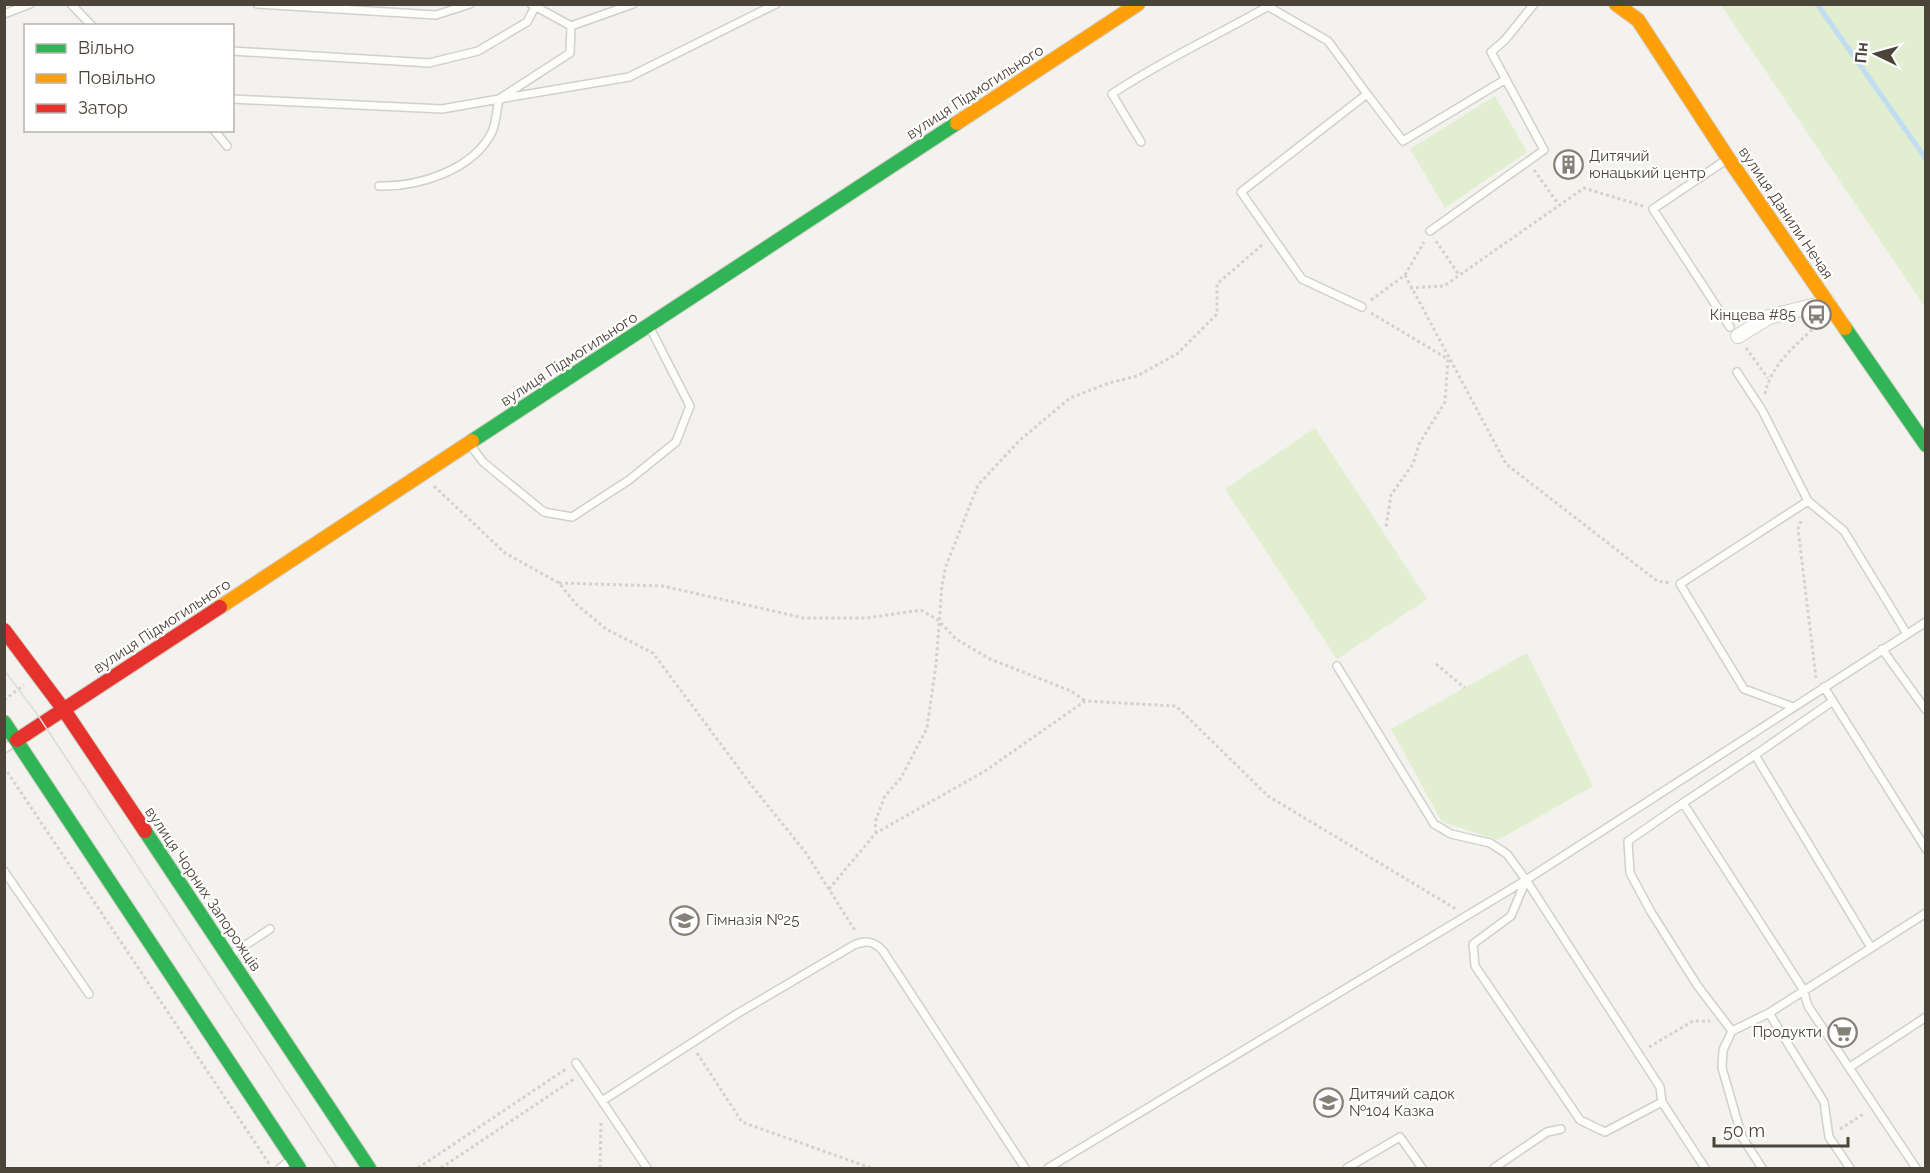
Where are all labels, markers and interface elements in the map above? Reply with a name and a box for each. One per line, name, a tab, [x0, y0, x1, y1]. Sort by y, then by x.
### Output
legend	[24, 24, 234, 132]
north arrow	[1846, 24, 1906, 84]
text: Вільно	[78, 37, 134, 58]
street label: вулиця Підмогильного	[903, 41, 1047, 143]
text: Пн	[1851, 41, 1872, 64]
text: Повільно	[78, 67, 156, 88]
text: Затор	[78, 97, 128, 118]
street label: вулиця Данили Нечая	[1735, 143, 1837, 283]
place label: Дитячий юнацький центр	[1589, 147, 1706, 182]
building icon: Дитячий юнацький центр	[1552, 149, 1584, 181]
bus stop icon: Кінцева #85	[1801, 299, 1833, 331]
place label: Кінцева #85	[1710, 306, 1796, 324]
street label: вулиця Підмогильного	[497, 308, 641, 410]
street label: вулиця Підмогильного	[90, 575, 234, 677]
street label: вулиця Чорних Запорожців	[141, 803, 265, 975]
school or university icon: Гімназія №25	[669, 904, 701, 936]
place label: Гімназія №25	[706, 911, 799, 929]
supermarket icon: Продукти	[1827, 1016, 1859, 1048]
place label: Продукти	[1752, 1023, 1822, 1041]
place label: Дитячий садок №104 Казка	[1349, 1085, 1455, 1120]
school or university icon: Дитячий садок №104 Казка	[1312, 1087, 1344, 1119]
scale bar	[1714, 1110, 1848, 1148]
text: 50 m	[1723, 1120, 1765, 1141]

